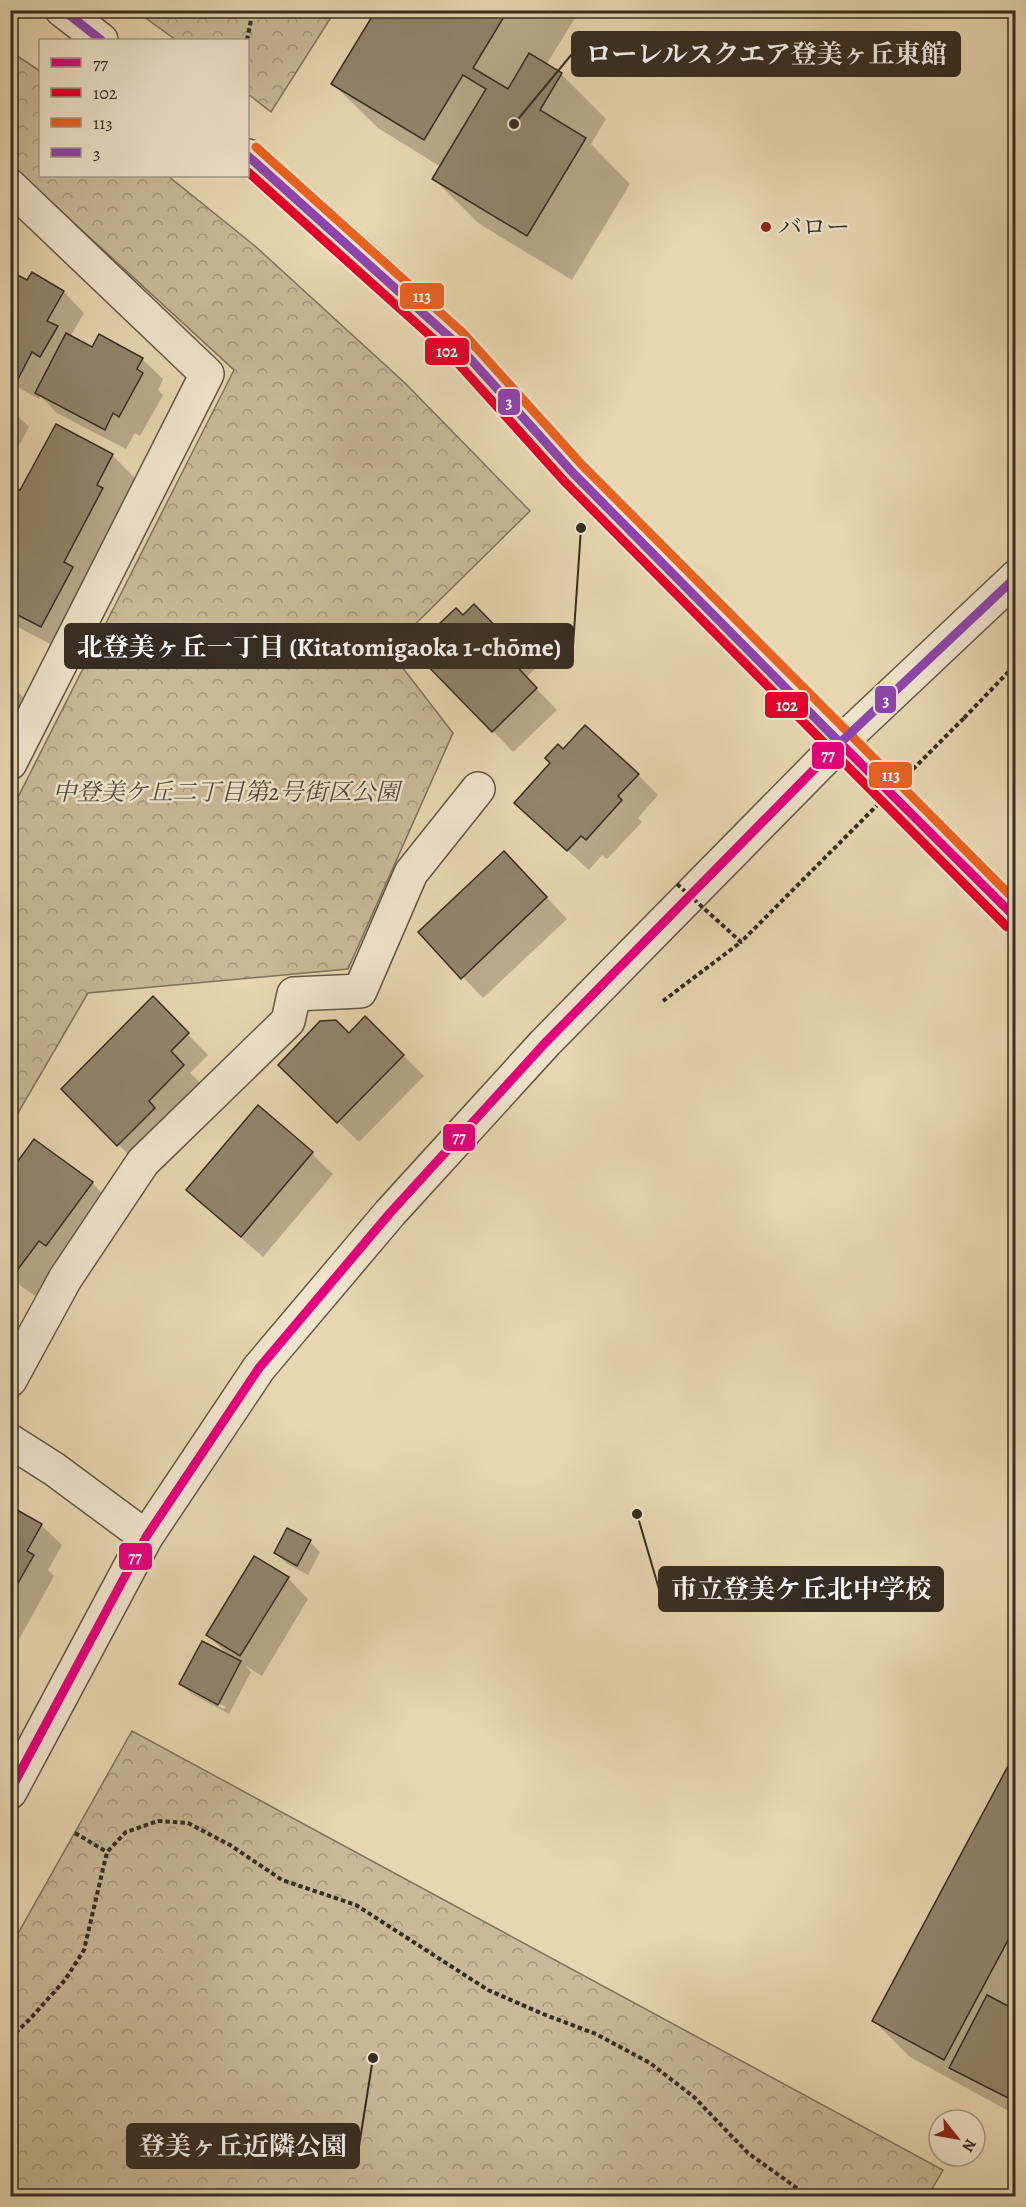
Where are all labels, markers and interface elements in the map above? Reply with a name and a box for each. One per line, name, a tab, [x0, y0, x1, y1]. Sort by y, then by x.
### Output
callout: ローレルスクエア登美ヶ丘東館	[572, 32, 960, 76]
text: ローレルスクエア登美ヶ丘東館	[585, 37, 947, 72]
legend	[39, 39, 249, 177]
text: 77	[93, 51, 109, 75]
text: 102	[93, 81, 118, 105]
text: 113	[93, 111, 113, 135]
text: 3	[93, 141, 101, 165]
place label: バロー	[778, 211, 850, 243]
marker: バロー	[759, 220, 773, 234]
line badge: 113	[399, 282, 445, 310]
text: 113	[413, 286, 431, 308]
line badge: 102	[424, 337, 470, 366]
text: 102	[436, 341, 458, 363]
line badge: 3	[497, 388, 521, 416]
text: 3	[506, 392, 513, 414]
callout: 北登美ヶ丘一丁目 (Kitatomigaoka 1-chōme)	[65, 624, 573, 668]
text: 北登美ヶ丘一丁目 (Kitatomigaoka 1-chōme)	[77, 630, 561, 665]
line badge: 3	[874, 685, 897, 714]
text: 3	[883, 690, 890, 712]
line badge: 102	[764, 691, 809, 719]
text: 102	[776, 695, 798, 717]
line badge: 77	[811, 741, 845, 770]
text: 77	[821, 745, 835, 767]
line badge: 113	[868, 761, 913, 789]
text: 113	[882, 765, 900, 787]
park label: 中登美ケ丘二丁目第2号街区公園	[53, 776, 403, 808]
line badge: 77	[442, 1123, 476, 1152]
text: 77	[452, 1127, 466, 1149]
line badge: 77	[118, 1542, 153, 1571]
text: 77	[128, 1547, 142, 1569]
callout: 市立登美ケ丘北中学校	[659, 1567, 943, 1611]
text: 市立登美ケ丘北中学校	[671, 1572, 931, 1607]
north arrow	[927, 2108, 987, 2168]
callout: 登美ヶ丘近隣公園	[127, 2124, 359, 2168]
text: 登美ヶ丘近隣公園	[139, 2129, 347, 2164]
text: N	[956, 2135, 981, 2156]

